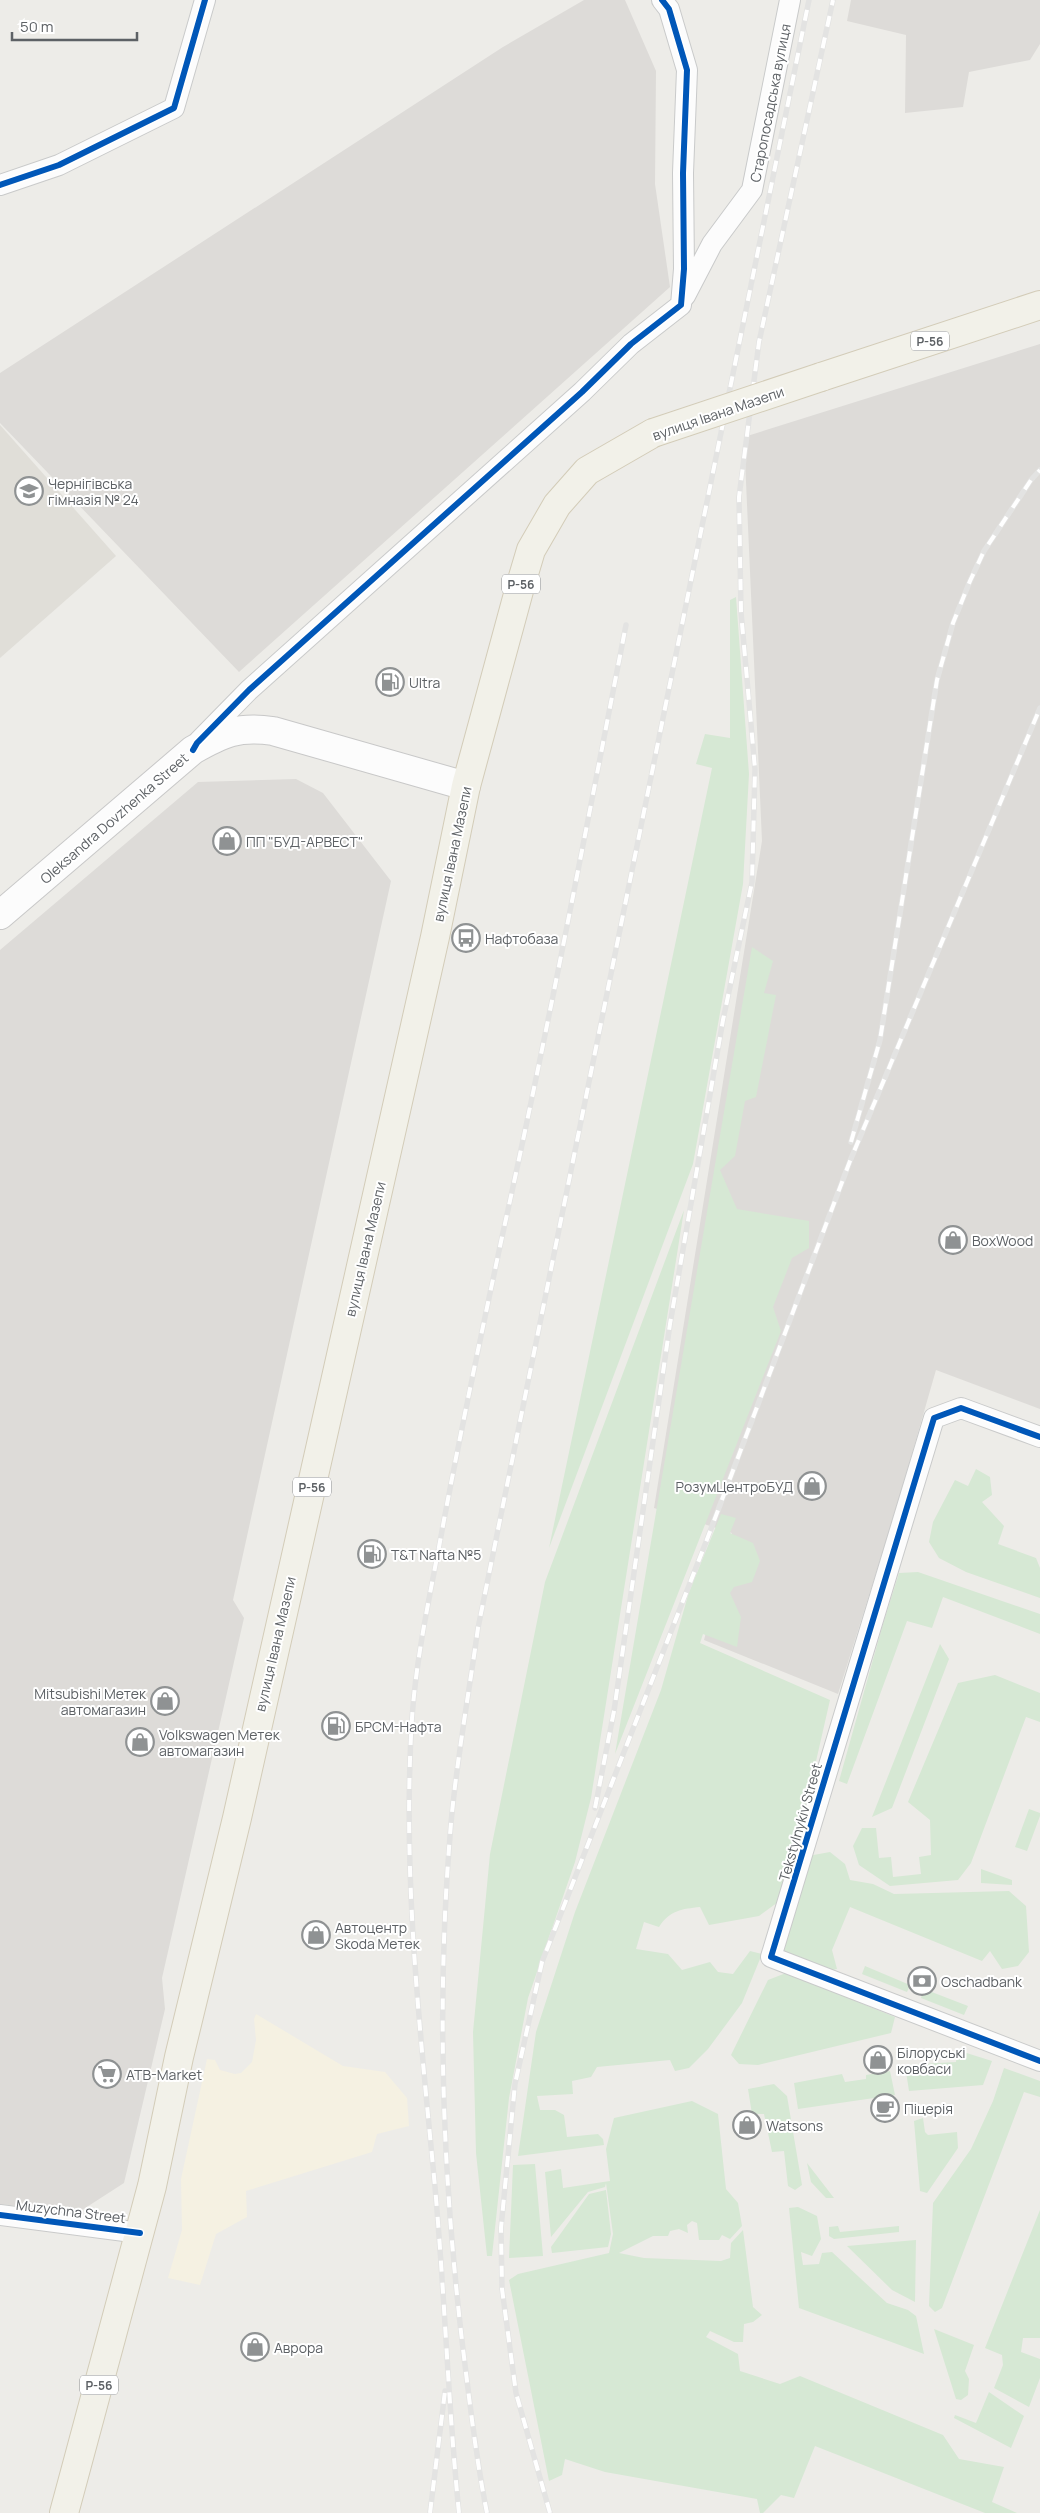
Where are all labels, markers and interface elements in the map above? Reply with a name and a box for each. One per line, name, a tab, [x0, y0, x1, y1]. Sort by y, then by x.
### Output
scale bar	[12, 10, 138, 42]
text: 50 m	[20, 16, 54, 37]
street label: Старопосадська вулиця	[745, 22, 795, 184]
road number: Р-56	[911, 332, 949, 351]
street label: вулиця Івана Мазепи	[650, 382, 786, 444]
place label: Чернігівська гімназія № 24	[48, 474, 139, 509]
school or university icon: Чернігівська гімназія № 24	[14, 476, 44, 506]
road number: Р-56	[502, 574, 540, 594]
fuel station icon: Ultra	[375, 667, 405, 697]
place label: Ultra	[409, 673, 440, 692]
street label: Oleksandra Dovzhenka Street	[36, 748, 192, 888]
street label: вулиця Івана Мазепи	[428, 785, 476, 923]
shop icon: ПП "БУД-АРВЕСТ"	[212, 826, 242, 856]
place label: ПП "БУД-АРВЕСТ"	[246, 832, 363, 851]
bus stop icon: Нафтобаза	[451, 923, 481, 953]
place label: Нафтобаза	[485, 929, 558, 948]
street label: вулиця Івана Мазепи	[340, 1180, 390, 1318]
shop icon: BoxWood	[938, 1225, 968, 1255]
place label: BoxWood	[972, 1231, 1033, 1250]
shop icon: РозумЦентроБУД	[797, 1471, 827, 1501]
place label: РозумЦентроБУД	[676, 1477, 793, 1496]
road number: Р-56	[293, 1478, 331, 1496]
fuel station icon: Т&T Nafta №5	[357, 1539, 387, 1569]
place label: Т&T Nafta №5	[391, 1545, 481, 1564]
street label: вулиця Івана Мазепи	[250, 1575, 300, 1713]
place label: Mitsubishi Метек автомагазин	[34, 1684, 147, 1719]
shop icon: Mitsubishi Метек автомагазин	[150, 1686, 180, 1716]
fuel station icon: БРСМ-Нафта	[321, 1711, 351, 1741]
place label: БРСМ-Нафта	[355, 1717, 441, 1736]
place label: Volkswagen Метек автомагазин	[159, 1725, 281, 1760]
shop icon: Volkswagen Метек автомагазин	[125, 1727, 155, 1757]
street label: Tekstylnykiv Street	[774, 1760, 826, 1883]
place label: Автоцентр Skoda Метек	[335, 1918, 421, 1953]
shop icon: Автоцентр Skoda Метек	[301, 1920, 331, 1950]
bank icon: Oschadbank	[907, 1966, 937, 1996]
place label: Oschadbank	[941, 1972, 1023, 1991]
place label: Білоруські ковбаси	[897, 2043, 966, 2078]
shop icon: Білоруські ковбаси	[863, 2045, 893, 2075]
supermarket icon: ATB-Market	[92, 2059, 122, 2089]
place label: ATB-Market	[126, 2065, 202, 2084]
cafe icon: Піцерія	[870, 2093, 900, 2123]
place label: Піцерія	[904, 2099, 953, 2118]
shop icon: Watsons	[732, 2110, 762, 2140]
place label: Watsons	[766, 2116, 823, 2135]
street label: Muzychna Street	[15, 2195, 127, 2227]
shop icon: Аврора	[240, 2332, 270, 2362]
place label: Аврора	[274, 2338, 323, 2357]
road number: Р-56	[80, 2376, 118, 2394]

